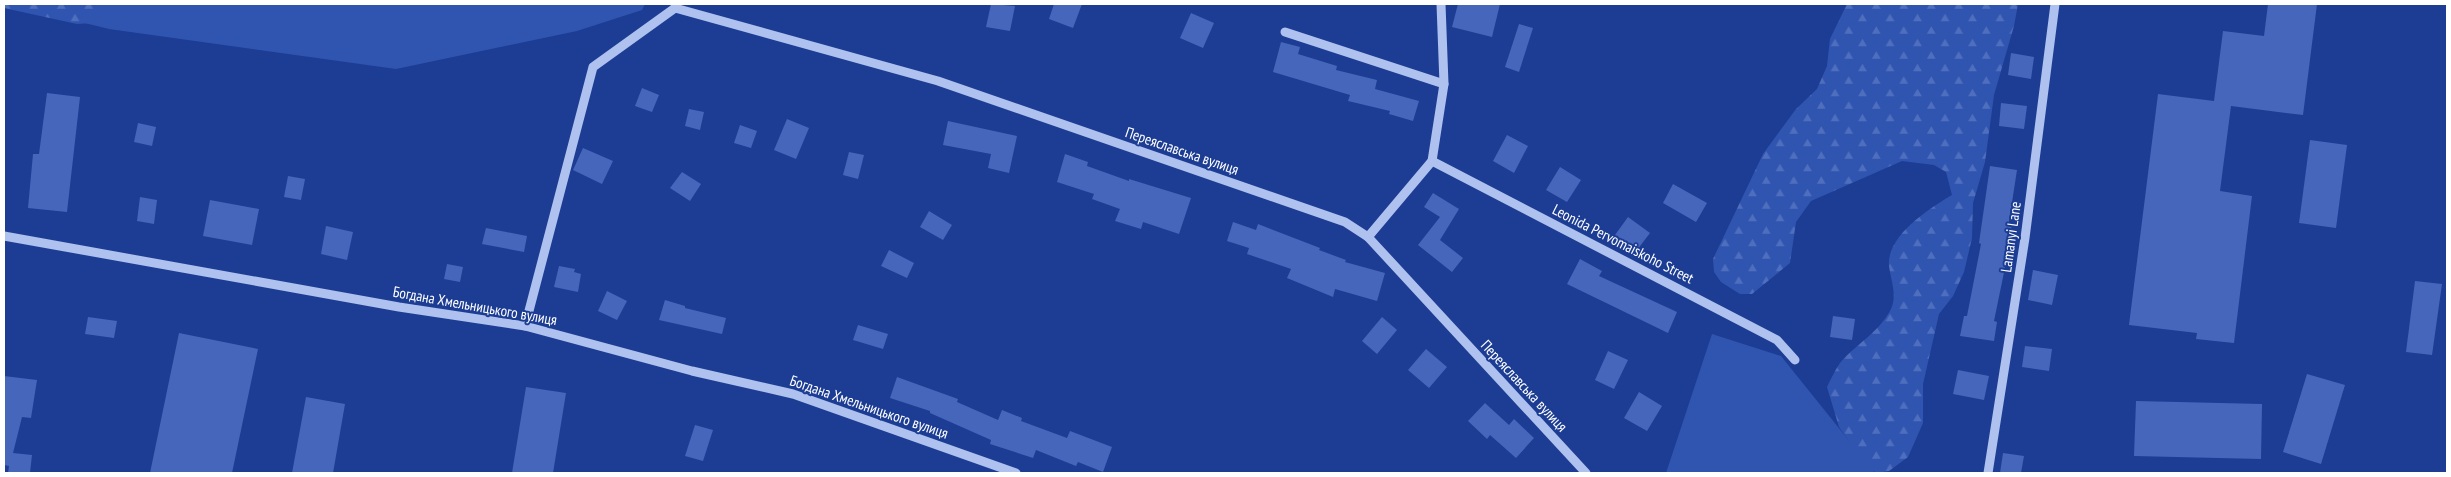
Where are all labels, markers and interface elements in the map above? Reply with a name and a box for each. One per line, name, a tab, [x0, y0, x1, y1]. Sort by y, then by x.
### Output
street label: Переяславська вулиця	[1123, 122, 1242, 179]
street label: Leonida Pervomaiskoho Street	[1549, 200, 1697, 287]
street label: Lamanyi Lane	[1996, 200, 2025, 274]
street label: Богдана Хмельницького вулиця	[391, 282, 559, 329]
street label: Переяславська вулиця	[1477, 336, 1572, 436]
street label: Богдана Хмельницького вулиця	[787, 370, 951, 443]

